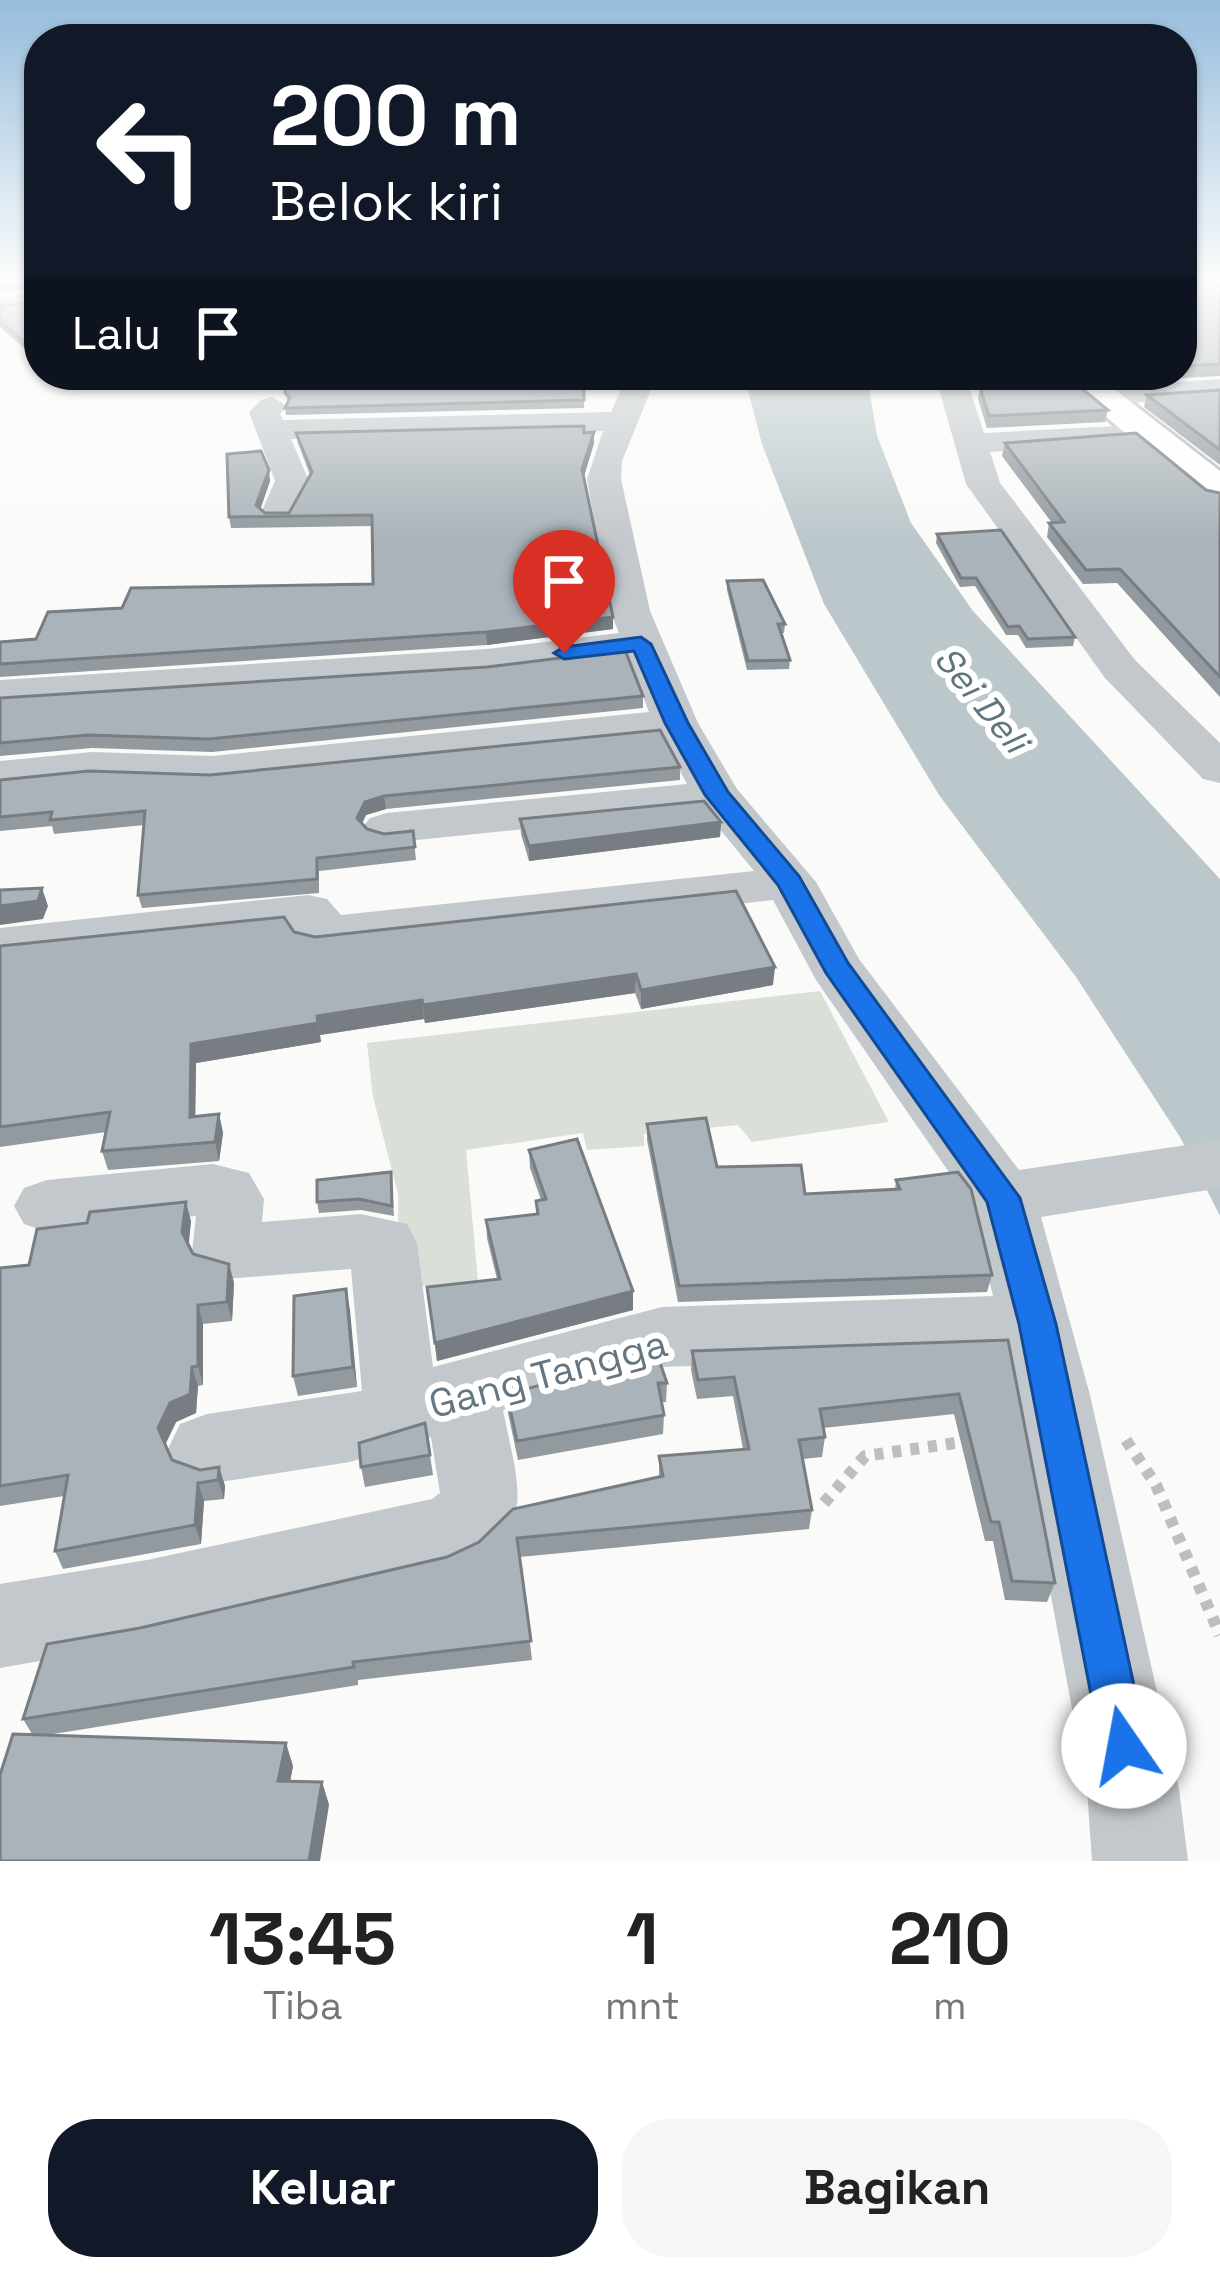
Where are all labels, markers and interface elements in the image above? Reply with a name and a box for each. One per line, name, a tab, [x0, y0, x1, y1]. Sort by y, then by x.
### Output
text: 200 m	[270, 62, 522, 170]
icon: left	[72, 72, 228, 228]
text: Belok kiri	[270, 167, 503, 236]
icon: arrive	[185, 300, 251, 366]
text: Lalu	[72, 305, 161, 362]
pin	[513, 530, 615, 653]
icon: arrive	[531, 548, 597, 614]
water label: Sei Deli	[924, 637, 1041, 766]
street label: Gang Tangga	[424, 1318, 673, 1429]
position arrow	[1061, 1683, 1187, 1809]
text: 13:45	[209, 1893, 396, 1985]
text: 1	[626, 1893, 659, 1985]
text: 210	[889, 1893, 1011, 1985]
text: Tiba	[263, 1981, 342, 2030]
text: mnt	[605, 1981, 680, 2030]
text: m	[933, 1981, 967, 2030]
button: Keluar	[48, 2119, 598, 2257]
button: Bagikan	[622, 2119, 1172, 2257]

